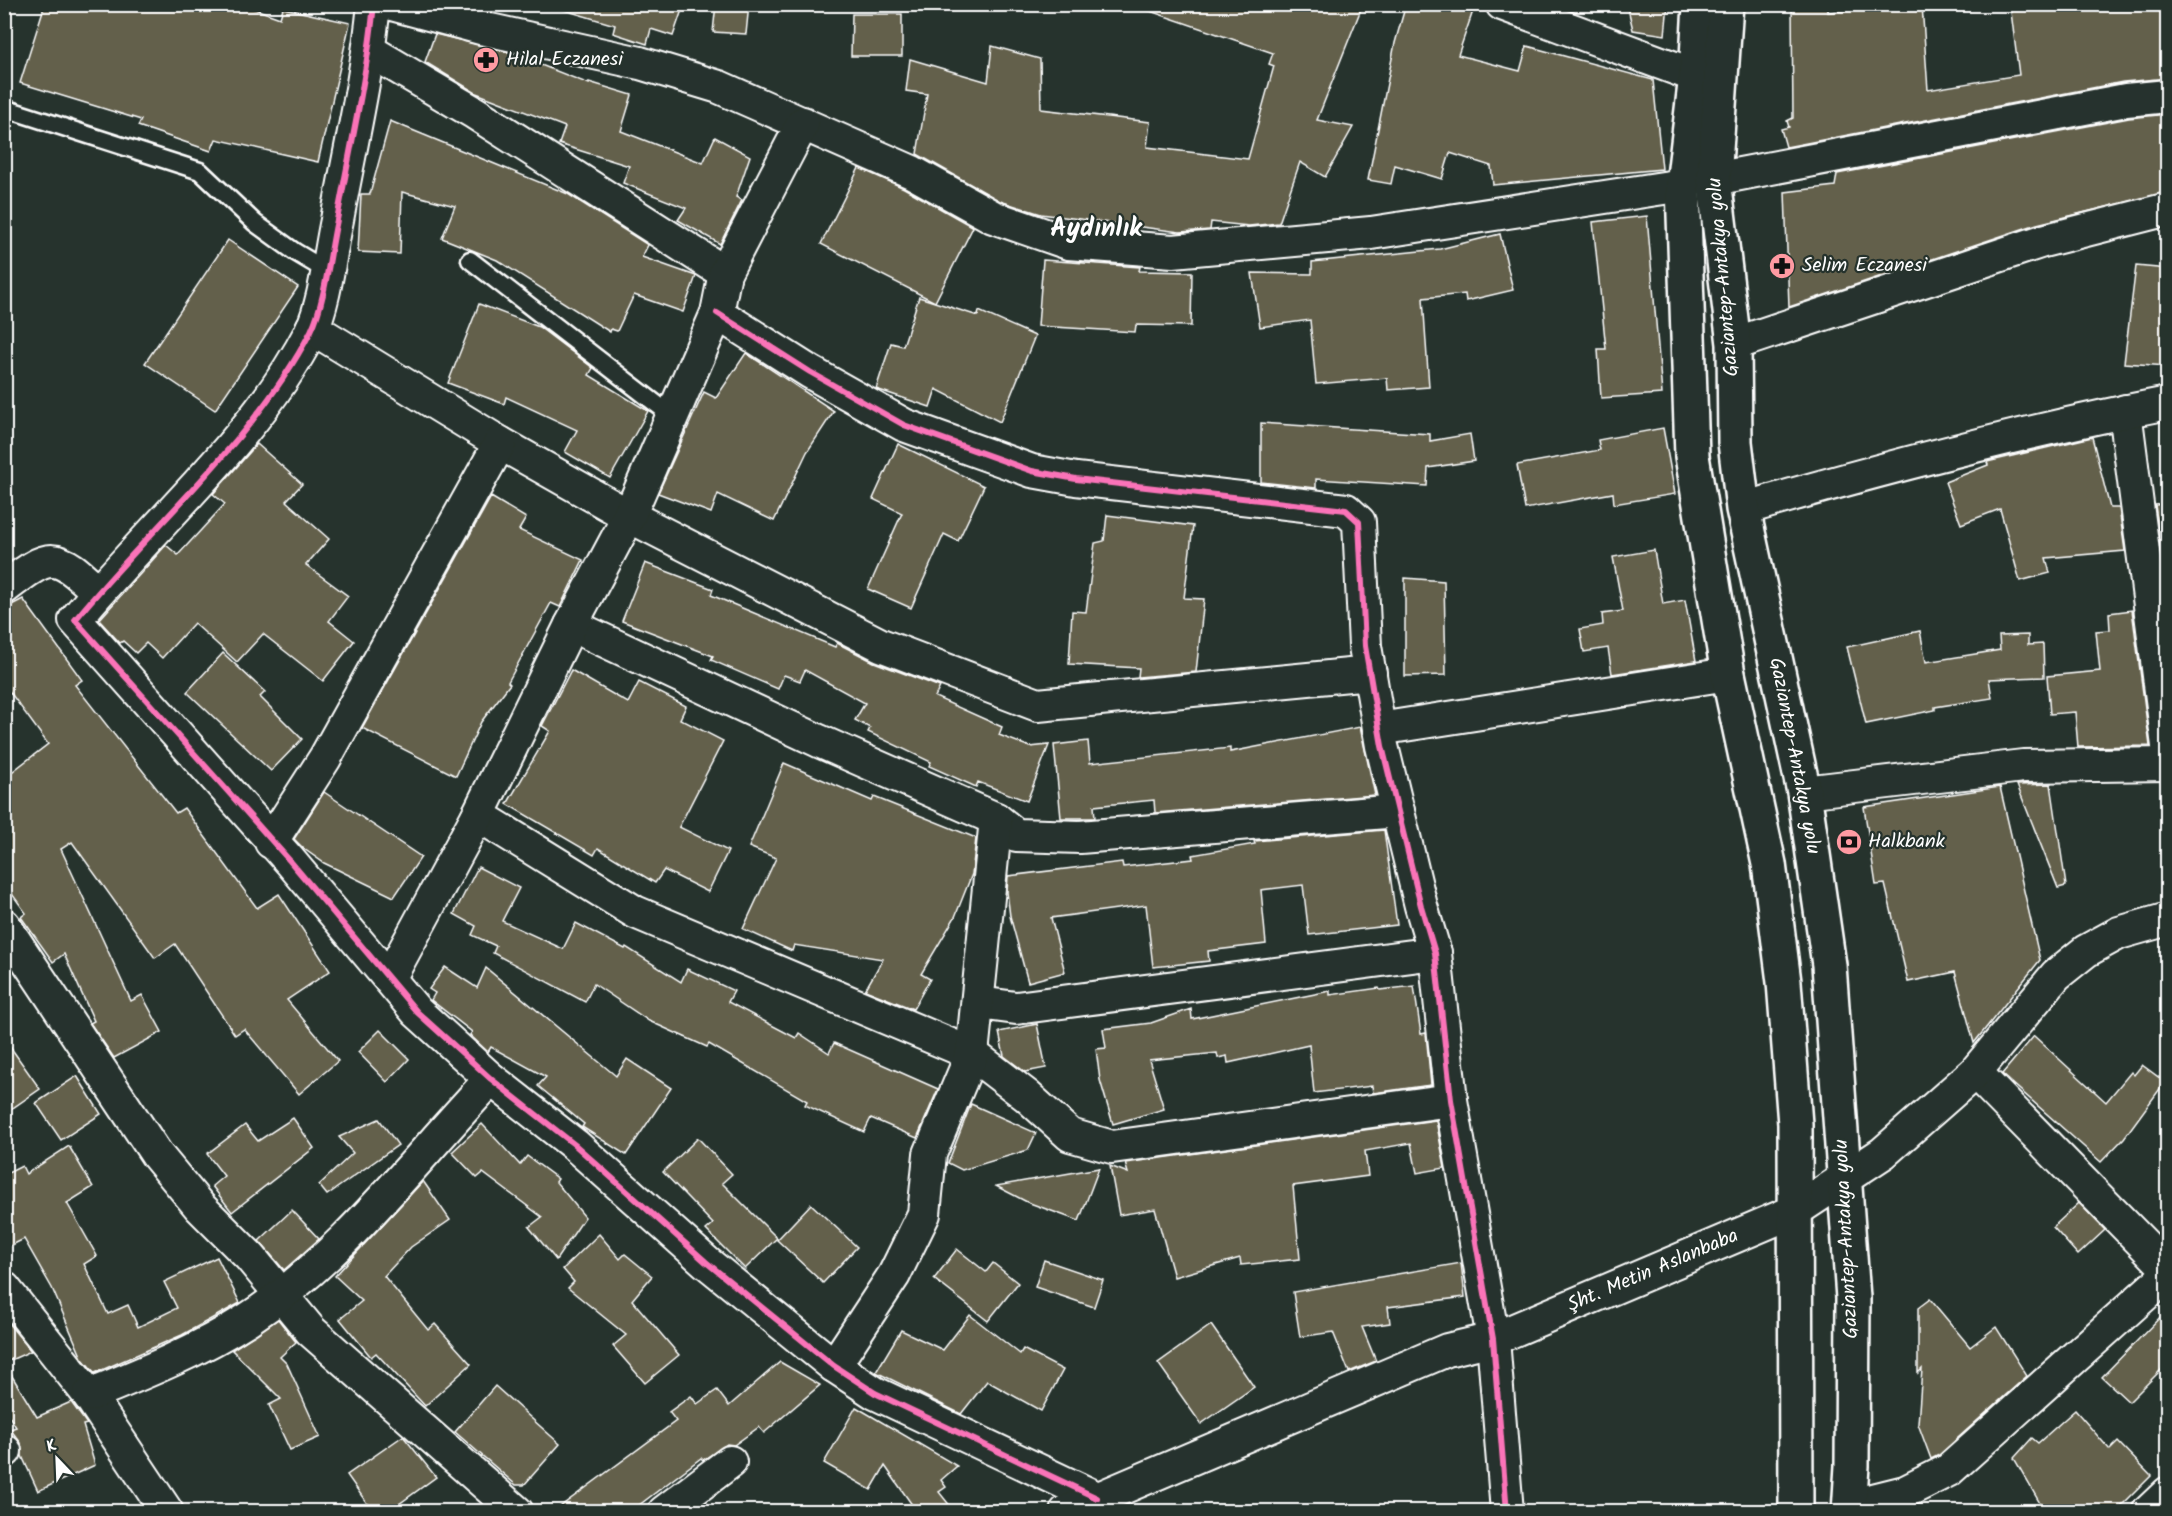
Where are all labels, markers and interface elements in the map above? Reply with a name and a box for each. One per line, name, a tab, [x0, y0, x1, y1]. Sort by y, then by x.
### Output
place label: Hilal Eczanesi	[506, 44, 624, 76]
pharmacy icon: Hilal Eczanesi	[471, 45, 501, 75]
street label: Gaziantep-Antakya yolu	[1699, 176, 1749, 378]
district label: Aydınlık	[1050, 208, 1143, 250]
place label: Selim Eczanesi	[1802, 250, 1928, 282]
pharmacy icon: Selim Eczanesi	[1767, 251, 1797, 281]
street label: Gaziantep-Antakya yolu	[1759, 655, 1829, 857]
place label: Halkbank	[1868, 826, 1946, 858]
bank icon: Halkbank	[1834, 827, 1864, 857]
street label: Gaziantep-Antakya yolu	[1826, 1138, 1868, 1340]
street label: Şht. Metin Aslanbaba	[1562, 1220, 1744, 1322]
north arrow	[27, 1429, 87, 1489]
text: K	[42, 1433, 61, 1460]

